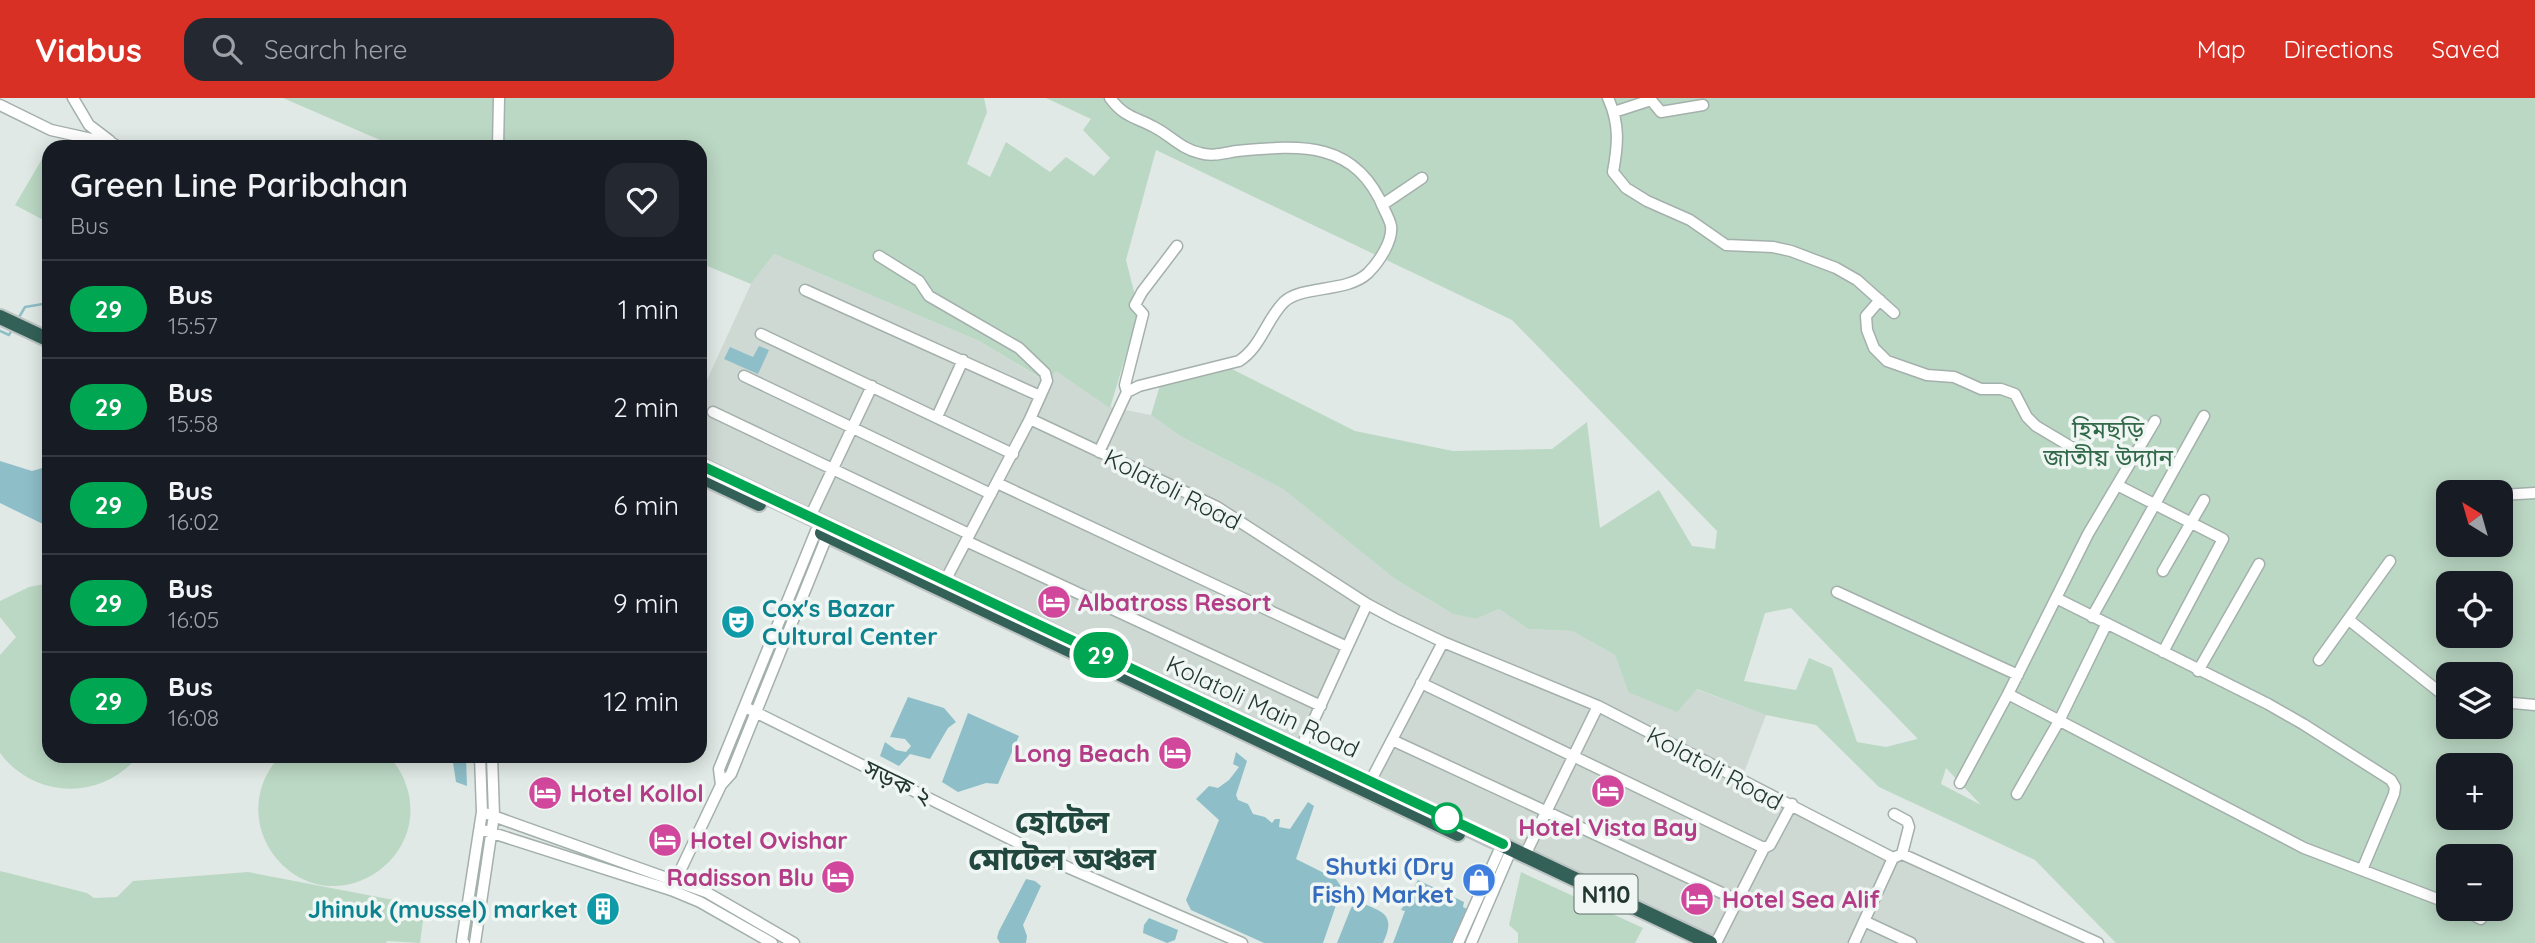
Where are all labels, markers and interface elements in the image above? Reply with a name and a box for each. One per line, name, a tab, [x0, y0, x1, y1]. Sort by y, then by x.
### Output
search box	[184, 18, 674, 81]
text: Viabus	[35, 29, 142, 70]
icon: search	[208, 30, 246, 68]
text: Search here	[264, 33, 407, 66]
text: Map	[2197, 34, 2246, 64]
text: Directions	[2284, 34, 2394, 64]
text: Saved	[2432, 34, 2500, 64]
button: heart	[605, 163, 679, 237]
text: Green Line Paribahan	[70, 164, 408, 205]
text: Bus	[70, 211, 109, 240]
text: Bus	[168, 278, 213, 311]
text: 1 min	[618, 293, 679, 326]
text: 29	[95, 294, 122, 324]
text: 15:57	[168, 311, 218, 340]
text: Bus	[168, 376, 213, 409]
text: 2 min	[613, 391, 679, 424]
text: 29	[95, 392, 122, 422]
text: 15:58	[168, 409, 218, 438]
park label: হিমছড়ি জাতীয় উদ্যান	[2042, 414, 2173, 472]
street label: Kolatoli Road	[1100, 442, 1246, 536]
text: Bus	[168, 474, 213, 507]
north arrow	[2436, 480, 2513, 556]
map controls	[2436, 480, 2513, 921]
text: 6 min	[614, 489, 679, 522]
text: 29	[95, 490, 122, 520]
text: 16:02	[168, 507, 220, 536]
button: locate	[2436, 571, 2513, 648]
text: Bus	[168, 572, 213, 605]
hotel icon: Albatross Resort	[1035, 583, 1073, 621]
text: 9 min	[613, 587, 679, 620]
place label: Albatross Resort	[1078, 587, 1272, 617]
text: 29	[95, 588, 122, 618]
place label: Cox's Bazar Cultural Center	[762, 593, 938, 651]
theatre icon: Cox's Bazar Cultural Center	[719, 603, 757, 641]
text: 16:05	[168, 605, 219, 634]
line badge: 29	[1070, 632, 1132, 678]
text: 29	[1087, 640, 1115, 670]
street label: Kolatoli Main Road	[1162, 648, 1364, 764]
button: layers	[2436, 662, 2513, 739]
text: Bus	[168, 670, 213, 703]
text: 12 min	[604, 685, 679, 718]
text: 29	[95, 686, 122, 716]
text: 16:08	[168, 703, 219, 732]
street label: Kolatoli Road	[1642, 720, 1788, 816]
hotel icon: Long Beach	[1156, 734, 1194, 772]
place label: Long Beach	[1014, 738, 1150, 768]
street label: সড়ক ২	[858, 752, 937, 811]
button: +	[2436, 753, 2513, 830]
hotel icon: Hotel Vista Bay	[1589, 772, 1627, 810]
hotel icon: Hotel Kollol	[526, 774, 564, 812]
place label: Hotel Kollol	[570, 778, 704, 808]
district label: হোটেল মোটেল অঞ্চল	[968, 801, 1157, 878]
unlabelled marker	[1432, 803, 1462, 833]
place label: Hotel Vista Bay	[1518, 812, 1698, 842]
hotel icon: Hotel Ovishar	[646, 821, 684, 859]
place label: Hotel Ovishar	[690, 825, 848, 855]
button: −	[2436, 844, 2513, 921]
place label: Shutki (Dry Fish) Market	[1312, 851, 1454, 909]
hotel icon: Radisson Blu	[819, 858, 857, 896]
shop icon: Shutki (Dry Fish) Market	[1460, 861, 1498, 899]
place label: Radisson Blu	[666, 862, 814, 892]
road number: N110	[1574, 874, 1638, 914]
hotel icon: Hotel Sea Alif	[1678, 880, 1716, 918]
place label: Hotel Sea Alif	[1722, 884, 1880, 914]
building icon: Jhinuk (mussel) market	[584, 890, 622, 928]
place label: Jhinuk (mussel) market	[308, 894, 578, 924]

